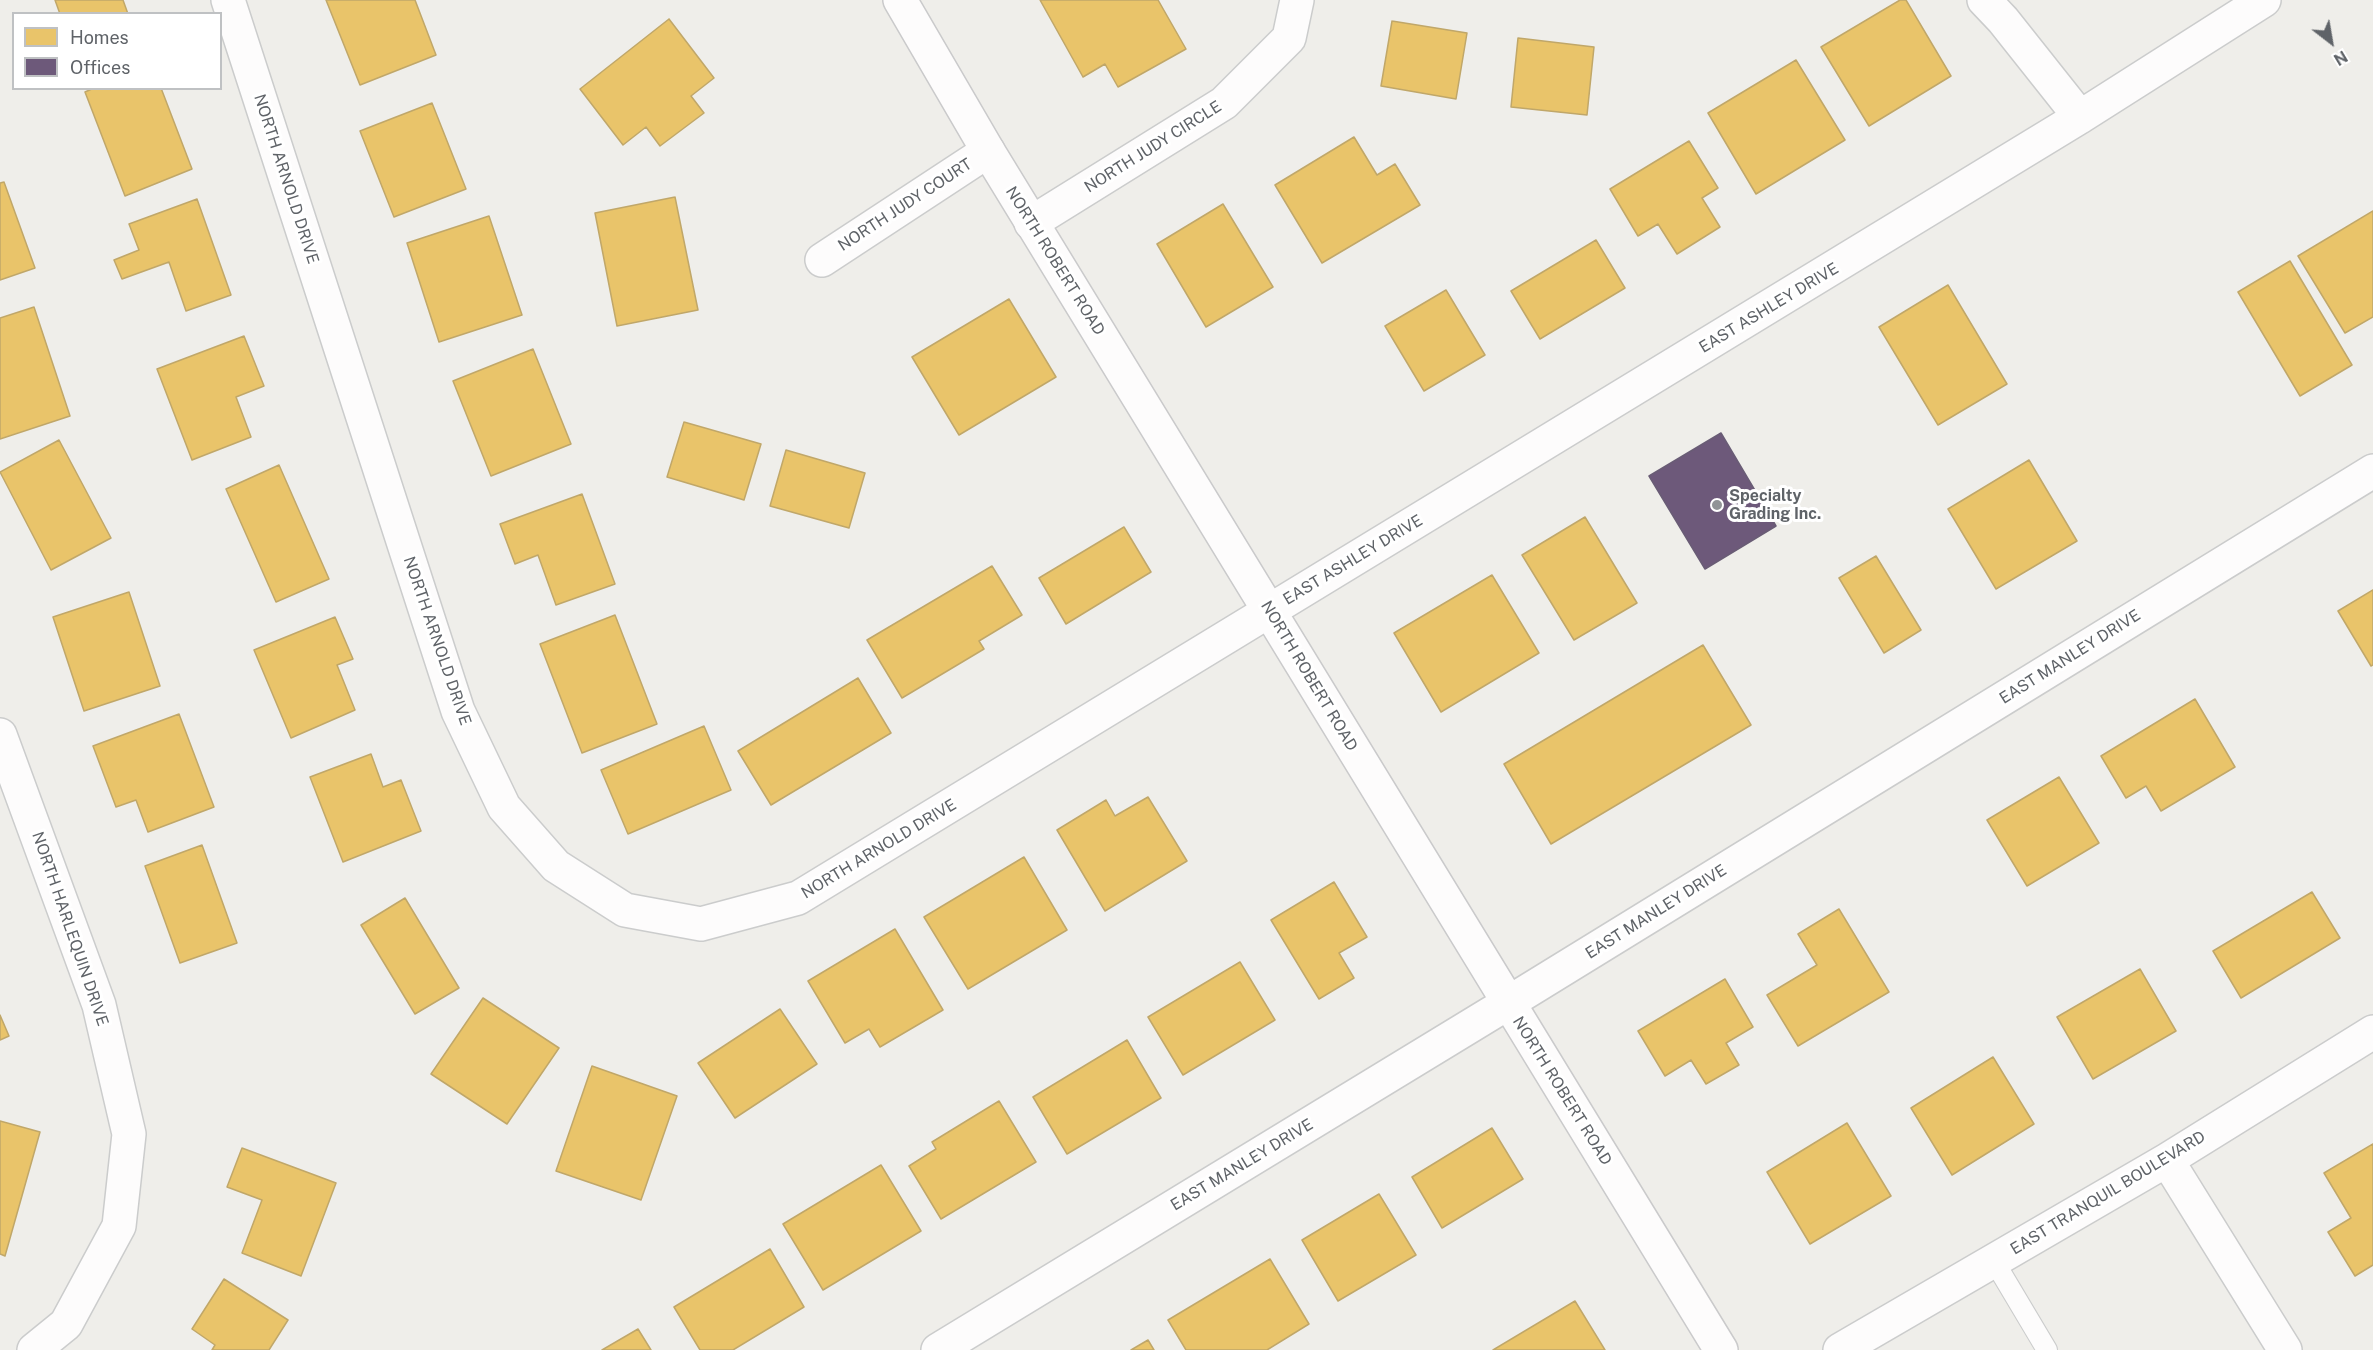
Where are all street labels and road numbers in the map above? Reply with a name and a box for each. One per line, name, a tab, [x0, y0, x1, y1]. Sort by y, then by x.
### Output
street label: NORTH ARNOLD DRIVE	[249, 92, 323, 266]
street label: NORTH JUDY CIRCLE	[1081, 97, 1225, 197]
street label: NORTH JUDY COURT	[835, 155, 975, 255]
street label: NORTH ROBERT ROAD	[1001, 183, 1109, 339]
street label: EAST ASHLEY DRIVE	[1696, 259, 1842, 357]
street label: EAST ASHLEY DRIVE	[1280, 511, 1426, 609]
street label: NORTH ARNOLD DRIVE	[399, 554, 475, 728]
street label: NORTH ROBERT ROAD	[1257, 597, 1361, 755]
street label: EAST MANLEY DRIVE	[1996, 606, 2144, 708]
street label: NORTH ARNOLD DRIVE	[798, 795, 960, 903]
street label: NORTH HARLEQUIN DRIVE	[28, 829, 112, 1029]
street label: EAST MANLEY DRIVE	[1582, 861, 1730, 963]
street label: NORTH ROBERT ROAD	[1508, 1013, 1616, 1169]
street label: EAST MANLEY DRIVE	[1167, 1115, 1317, 1215]
street label: EAST TRANQUIL BOULEVARD	[2007, 1127, 2209, 1259]

